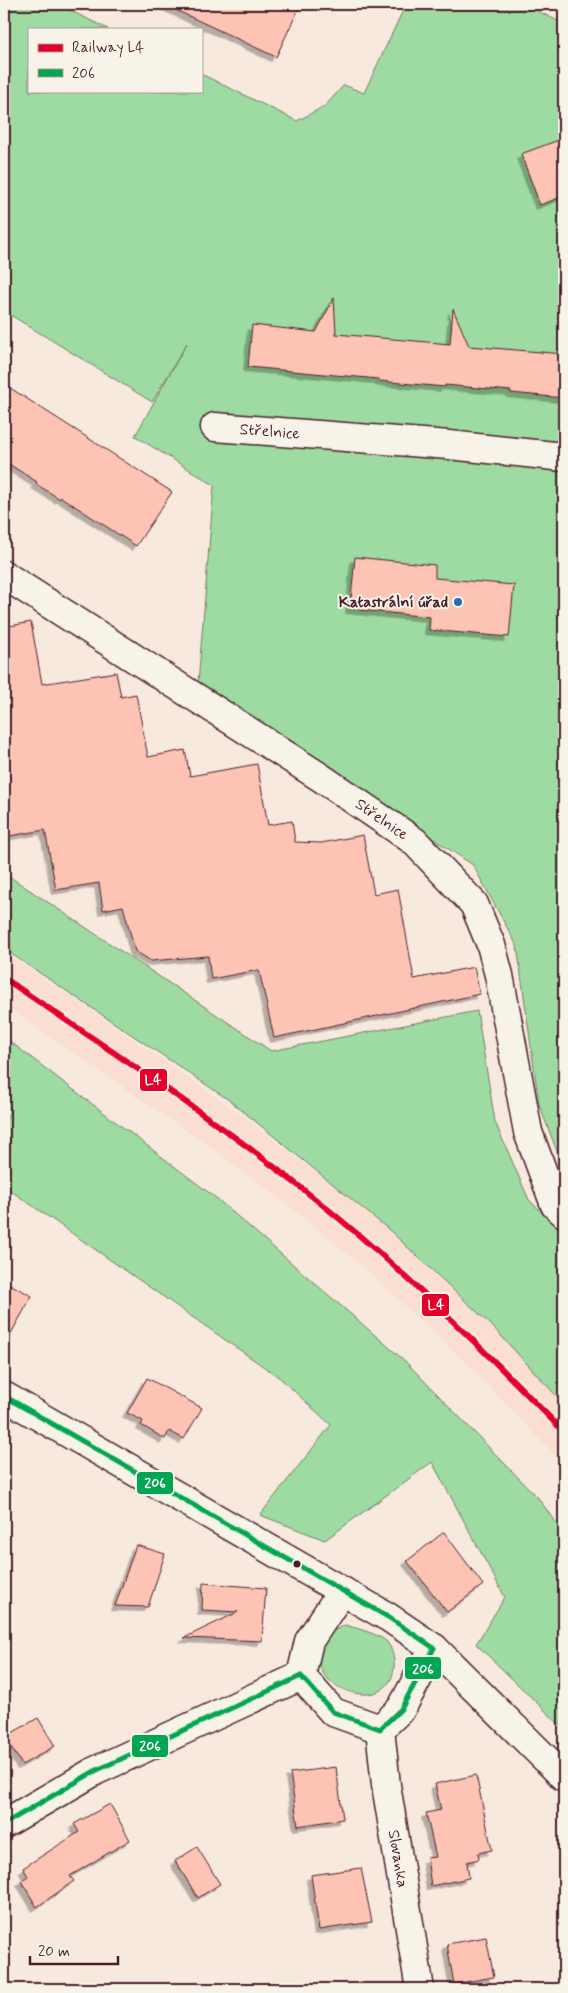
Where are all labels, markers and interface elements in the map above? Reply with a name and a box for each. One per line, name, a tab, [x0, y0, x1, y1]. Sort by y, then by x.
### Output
legend	[28, 28, 202, 92]
text: Railway L4	[72, 38, 144, 58]
text: 206	[72, 64, 95, 84]
street label: Střelnice	[239, 418, 301, 444]
place label: Katastrální úřad	[339, 592, 448, 613]
marker: Katastrální úřad	[452, 596, 464, 608]
street label: Střelnice	[351, 794, 413, 845]
line badge: L4	[139, 1068, 168, 1092]
text: L4	[145, 1071, 162, 1089]
line badge: L4	[421, 1293, 450, 1317]
text: L4	[428, 1296, 445, 1314]
line badge: 206	[136, 1471, 174, 1495]
text: 206	[144, 1474, 166, 1492]
unlabelled marker	[292, 1559, 302, 1569]
line badge: 206	[404, 1656, 442, 1680]
text: 206	[412, 1660, 434, 1678]
line badge: 206	[131, 1734, 169, 1758]
text: 206	[139, 1737, 161, 1755]
street label: Slovanka	[383, 1828, 413, 1889]
scale bar	[30, 1933, 118, 1965]
text: 20 m	[38, 1942, 70, 1962]

